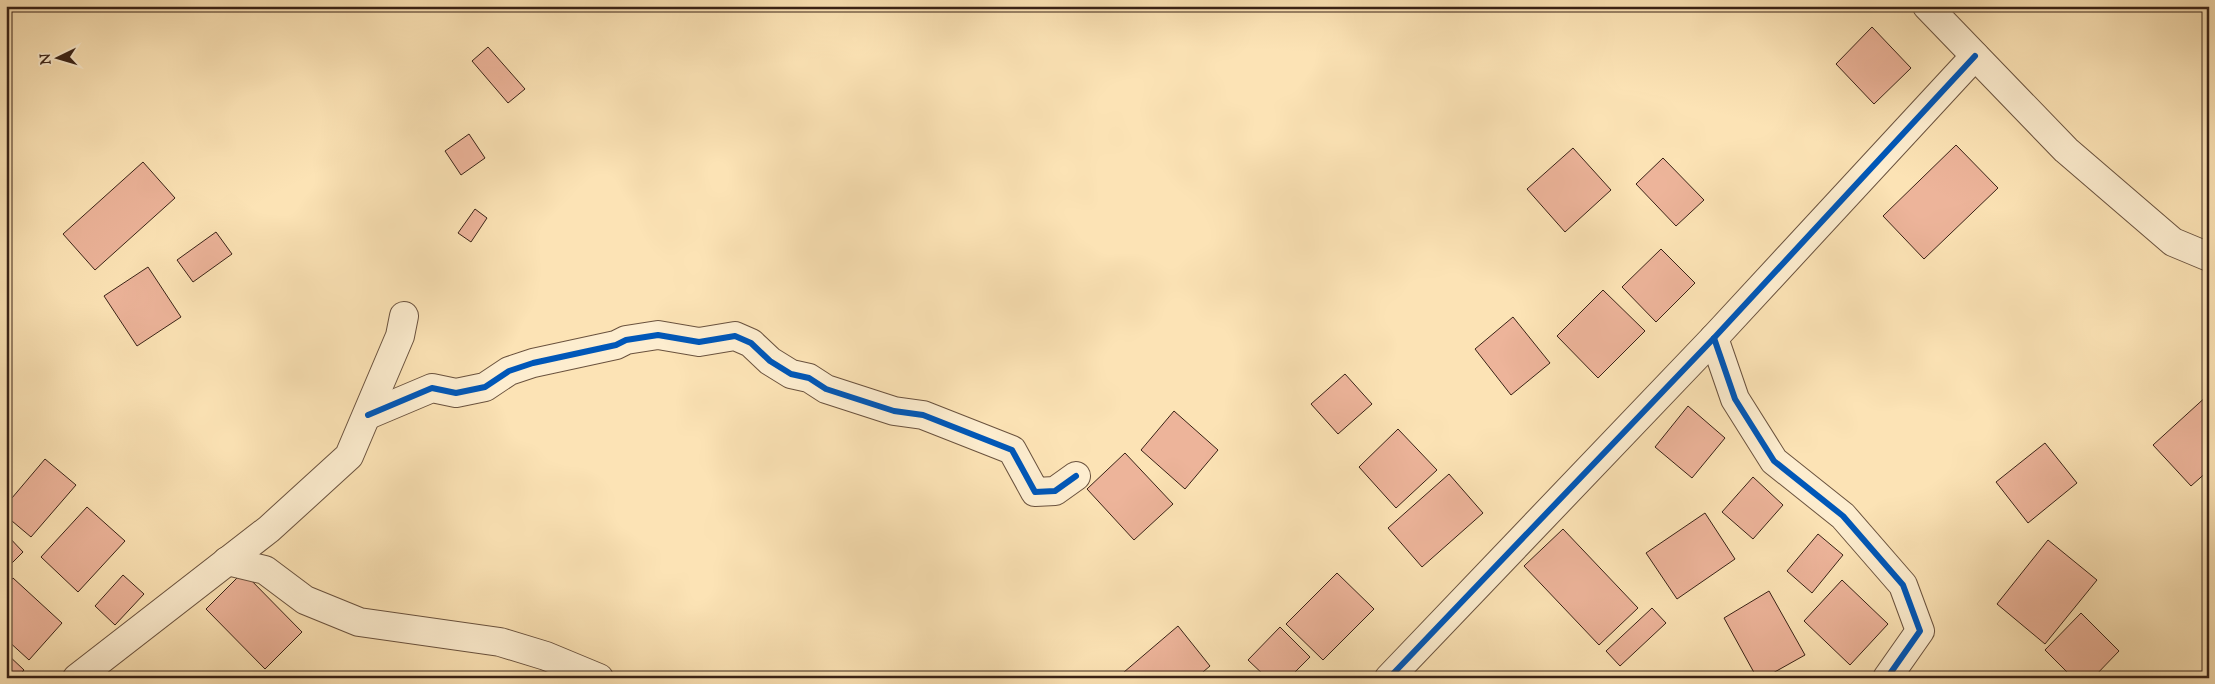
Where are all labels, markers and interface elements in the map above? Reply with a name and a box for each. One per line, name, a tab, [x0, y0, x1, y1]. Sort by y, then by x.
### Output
north arrow	[32, 32, 82, 82]
text: N	[37, 53, 57, 65]

